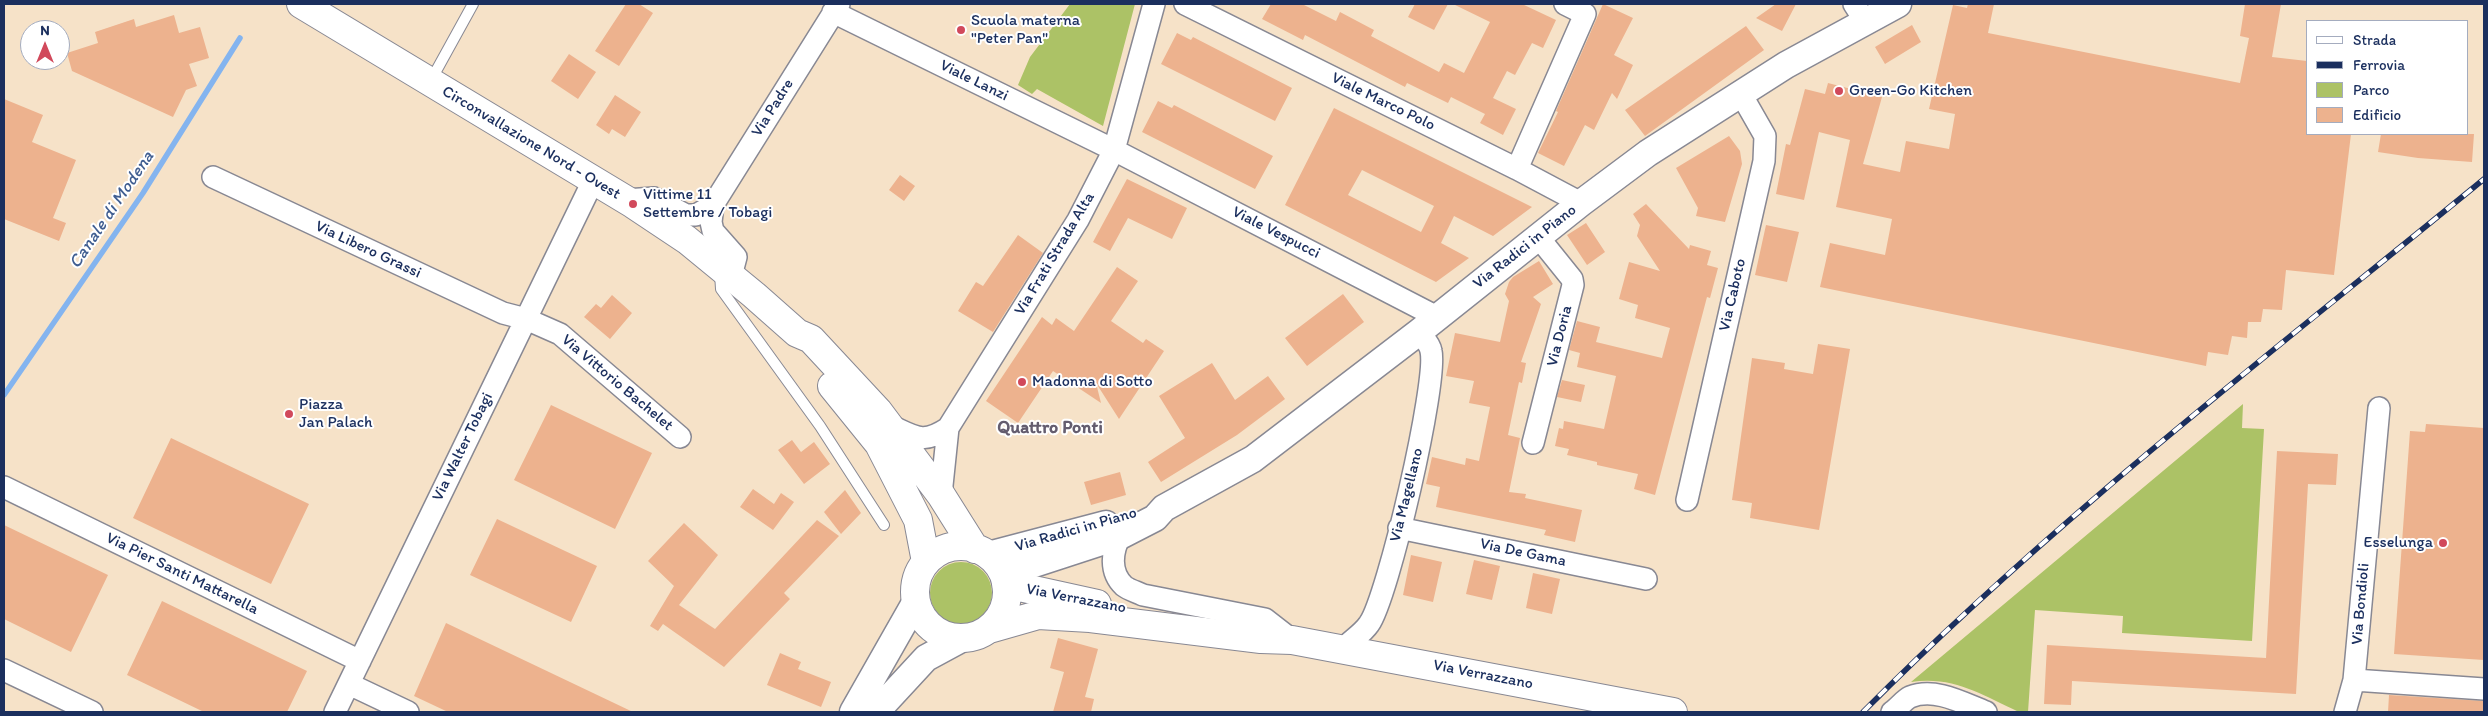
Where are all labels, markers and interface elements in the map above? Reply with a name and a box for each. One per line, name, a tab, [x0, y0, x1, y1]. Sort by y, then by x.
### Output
place label: Scuola materna "Peter Pan"	[971, 11, 1080, 49]
north arrow	[20, 20, 70, 70]
legend	[2306, 20, 2468, 135]
text: N	[40, 22, 50, 39]
marker: Scuola materna "Peter Pan"	[955, 24, 967, 36]
text: Strada	[2353, 31, 2396, 49]
street label: Viale Lanzi	[937, 56, 1011, 106]
text: Ferrovia	[2353, 56, 2405, 74]
street label: Viale Marco Polo	[1328, 69, 1438, 135]
street label: Via Padre	[748, 76, 798, 140]
place label: Green-Go Kitchen	[1849, 81, 1972, 101]
text: Parco	[2353, 81, 2389, 99]
street label: Circonvallazione Nord - Ovest	[438, 82, 624, 204]
marker: Green-Go Kitchen	[1833, 85, 1845, 97]
text: Edificio	[2353, 106, 2401, 124]
water label: Canale di Modena	[65, 147, 159, 273]
place label: Vittime 11 Settembre / Tobagi	[643, 185, 772, 223]
street label: Via Frati Strada Alta	[1011, 189, 1099, 319]
marker: Vittime 11 Settembre / Tobagi	[627, 198, 639, 210]
street label: Via Radici in Piano	[1469, 201, 1581, 293]
street label: Viale Vespucci	[1229, 203, 1323, 263]
street label: Via Libero Grassi	[312, 217, 424, 283]
street label: Via Caboto	[1715, 257, 1751, 333]
street label: Via Doria	[1543, 303, 1577, 369]
street label: Via Vittorio Bachelet	[557, 331, 677, 435]
place label: Madonna di Sotto	[1032, 372, 1153, 392]
marker: Madonna di Sotto	[1016, 376, 1028, 388]
street label: Via Walter Tobagi	[428, 390, 498, 504]
place label: Piazza Jan Palach	[299, 395, 373, 433]
marker: Piazza Jan Palach	[283, 408, 295, 420]
district label: Quattro Ponti	[997, 417, 1103, 439]
street label: Via Magellano	[1386, 446, 1428, 544]
street label: Via Radici in Piano	[1013, 503, 1139, 557]
street label: Via Pier Santi Mattarella	[103, 529, 261, 619]
place label: Esselunga	[2364, 533, 2433, 553]
street label: Via De Gama	[1478, 535, 1568, 571]
marker: Esselunga	[2437, 537, 2449, 549]
street label: Via Bondioli	[2348, 562, 2374, 646]
street label: Via Verrazzano	[1024, 580, 1128, 618]
street label: Via Verrazzano	[1431, 656, 1535, 694]

